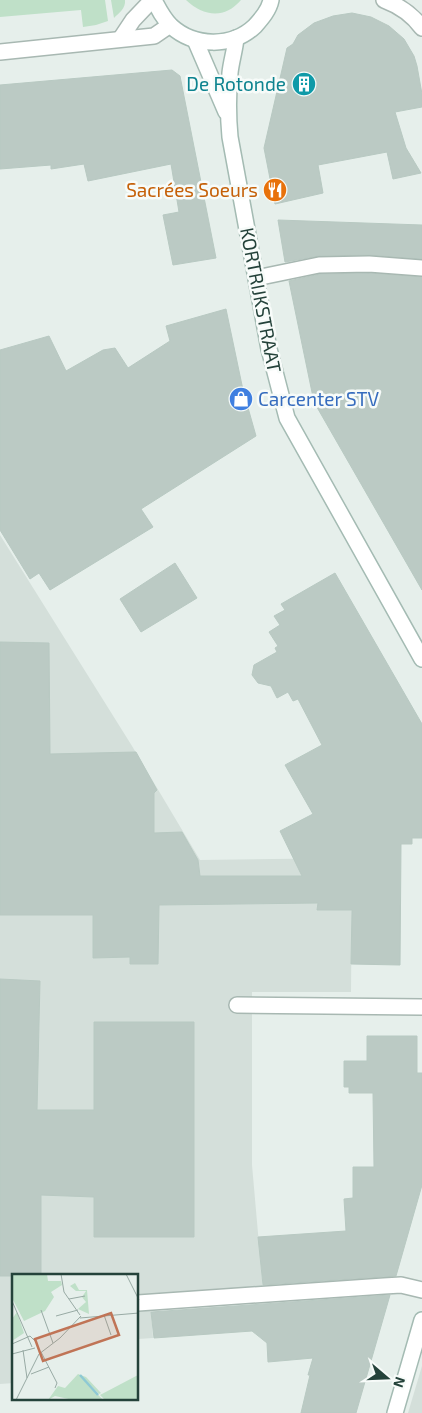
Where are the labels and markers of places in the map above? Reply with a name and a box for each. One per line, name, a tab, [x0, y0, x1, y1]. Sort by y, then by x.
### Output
building icon: De Rotonde	[291, 71, 317, 97]
place label: De Rotonde	[186, 72, 286, 95]
restaurant icon: Sacrées Soeurs	[262, 177, 288, 203]
place label: Sacrées Soeurs	[126, 178, 258, 201]
shop icon: Carcenter STV	[228, 386, 254, 412]
place label: Carcenter STV	[258, 387, 380, 410]

